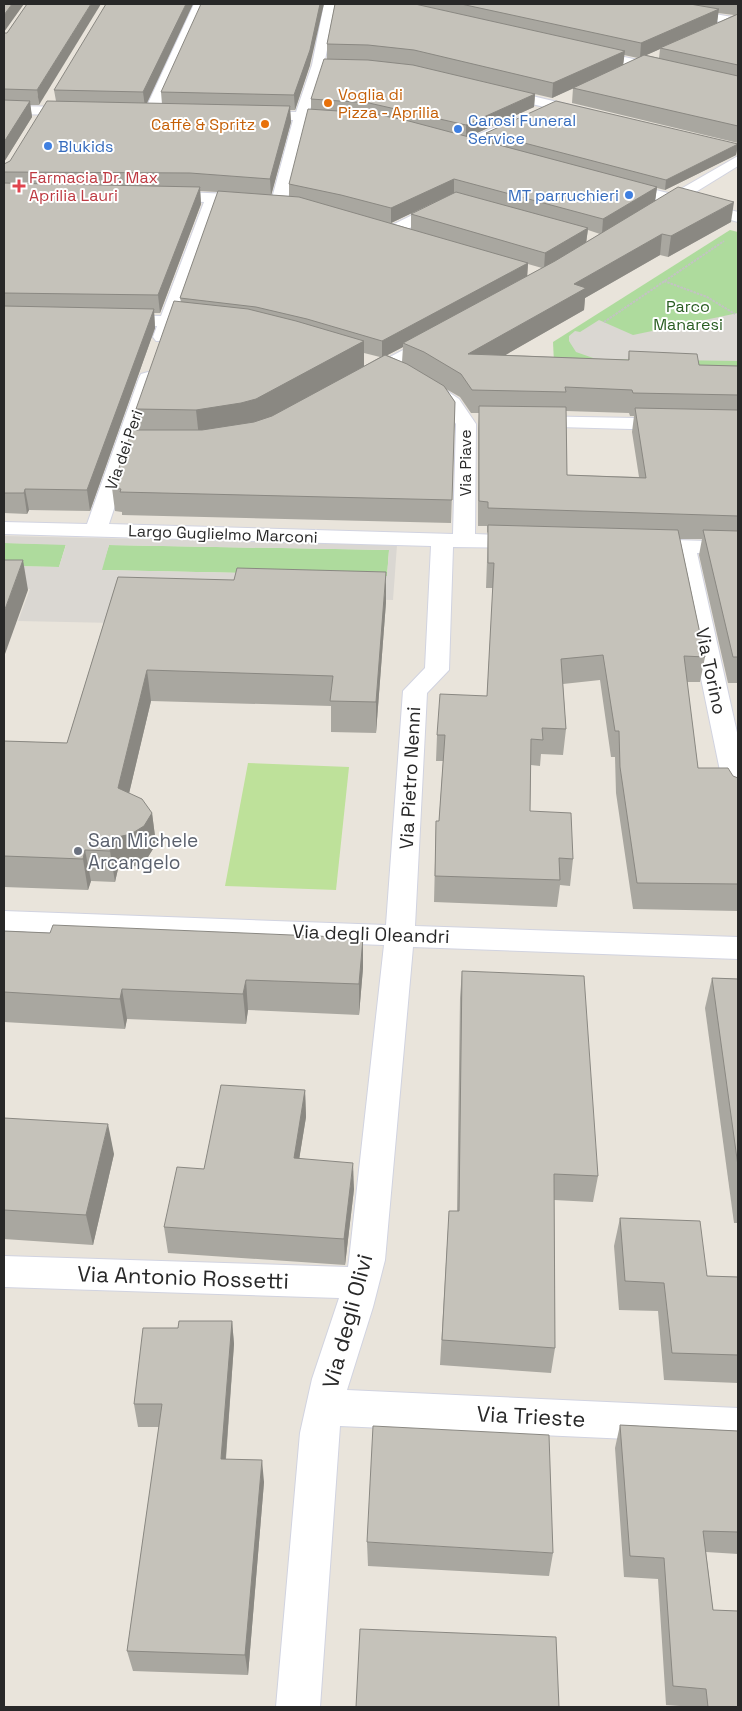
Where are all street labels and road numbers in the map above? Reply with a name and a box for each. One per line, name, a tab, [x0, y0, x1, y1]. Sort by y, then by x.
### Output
street label: Via dei Peri	[100, 407, 148, 493]
street label: Via Piave	[455, 429, 476, 497]
street label: Largo Guglielmo Marconi	[128, 520, 318, 548]
street label: Via Torino	[690, 625, 732, 717]
street label: Via Pietro Nenni	[394, 706, 426, 850]
street label: Via degli Oleandri	[292, 919, 450, 949]
street label: Via degli Olivi	[316, 1251, 378, 1391]
street label: Via Antonio Rossetti	[77, 1259, 289, 1295]
street label: Via Trieste	[476, 1399, 586, 1433]

